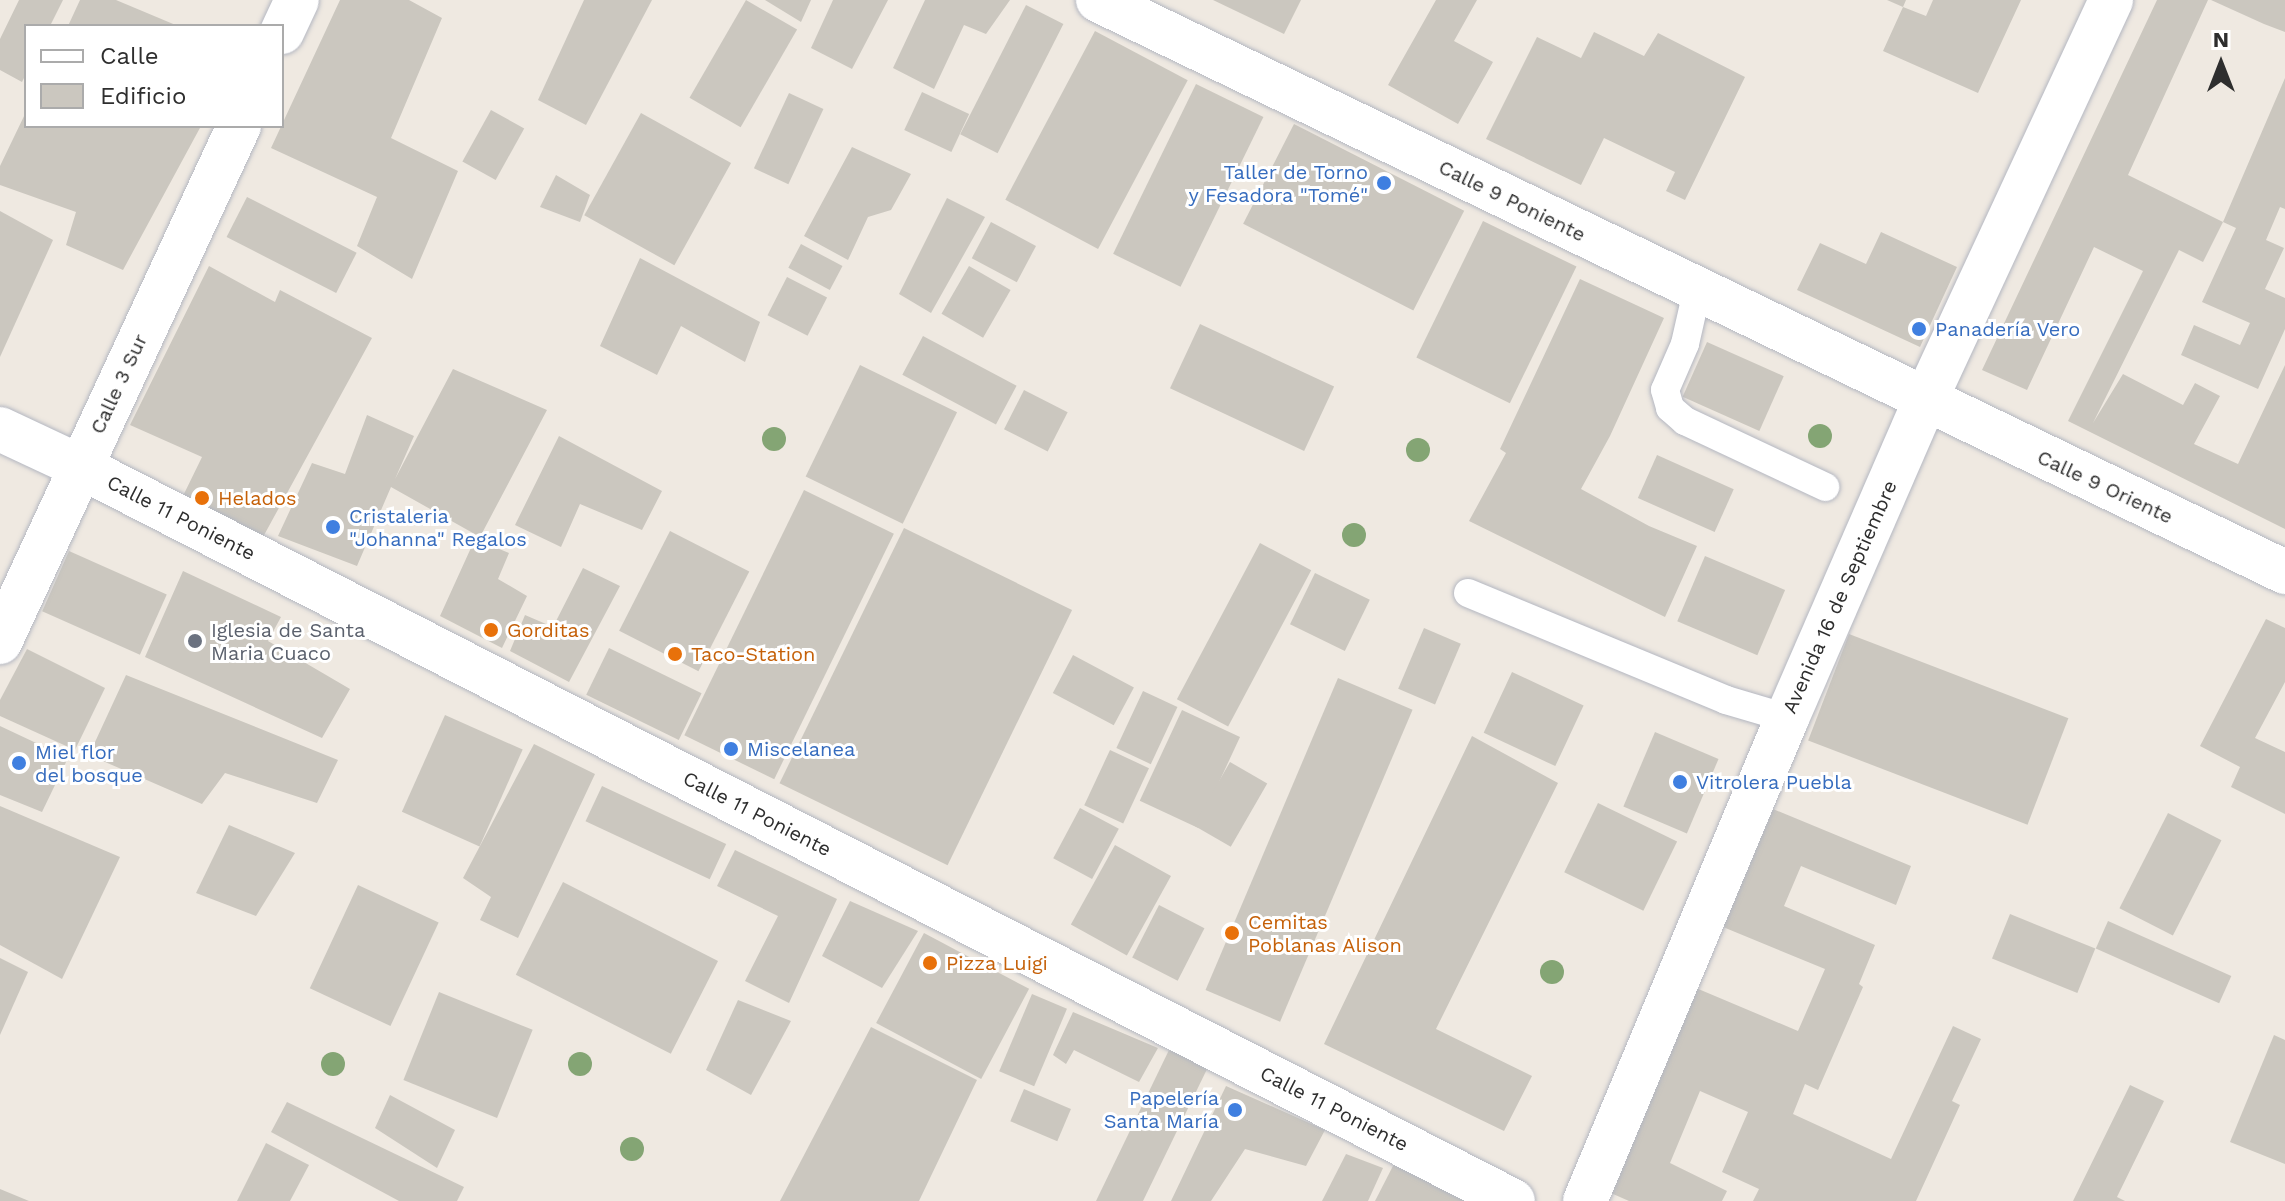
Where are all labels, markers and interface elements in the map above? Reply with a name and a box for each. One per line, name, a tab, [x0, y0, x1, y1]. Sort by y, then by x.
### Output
legend	[24, 24, 284, 128]
north arrow	[2181, 24, 2261, 104]
text: N	[2213, 27, 2229, 52]
text: Calle	[100, 42, 159, 70]
text: Edificio	[100, 82, 186, 110]
street label: Calle 9 Poniente	[1435, 155, 1589, 247]
place label: Taller de Torno y Fesadora "Tomé"	[1188, 160, 1368, 207]
marker: Taller de Torno y Fesadora "Tomé"	[1375, 174, 1393, 192]
place label: Panadería Vero	[1935, 317, 2081, 341]
marker: Panadería Vero	[1910, 320, 1928, 338]
street label: Calle 3 Sur	[85, 330, 153, 438]
street label: Calle 9 Oriente	[2033, 445, 2177, 529]
street label: Calle 11 Poniente	[103, 470, 259, 566]
street label: Avenida 16 de Septiembre	[1777, 476, 1903, 718]
place label: Helados	[218, 486, 297, 510]
marker: Helados	[193, 489, 211, 507]
place label: Cristaleria "Johanna" Regalos	[349, 504, 527, 551]
marker: Cristaleria "Johanna" Regalos	[324, 518, 342, 536]
place label: Iglesia de Santa Maria Cuaco	[211, 618, 366, 665]
place label: Gorditas	[507, 618, 589, 642]
marker: Gorditas	[482, 621, 500, 639]
marker: Iglesia de Santa Maria Cuaco	[186, 632, 204, 650]
place label: Taco-Station	[691, 642, 815, 666]
marker: Taco-Station	[666, 645, 684, 663]
place label: Miscelanea	[747, 737, 855, 761]
place label: Miel flor del bosque	[35, 740, 144, 787]
marker: Miscelanea	[722, 740, 740, 758]
marker: Miel flor del bosque	[10, 754, 28, 772]
street label: Calle 11 Poniente	[679, 766, 835, 862]
place label: Vitrolera Puebla	[1696, 770, 1852, 794]
marker: Vitrolera Puebla	[1671, 773, 1689, 791]
place label: Cemitas Poblanas Alison	[1248, 910, 1403, 957]
marker: Cemitas Poblanas Alison	[1223, 924, 1241, 942]
place label: Pizza Luigi	[946, 951, 1048, 975]
marker: Pizza Luigi	[921, 954, 939, 972]
street label: Calle 11 Poniente	[1256, 1061, 1412, 1157]
place label: Papelería Santa María	[1103, 1086, 1219, 1133]
marker: Papelería Santa María	[1226, 1101, 1244, 1119]

